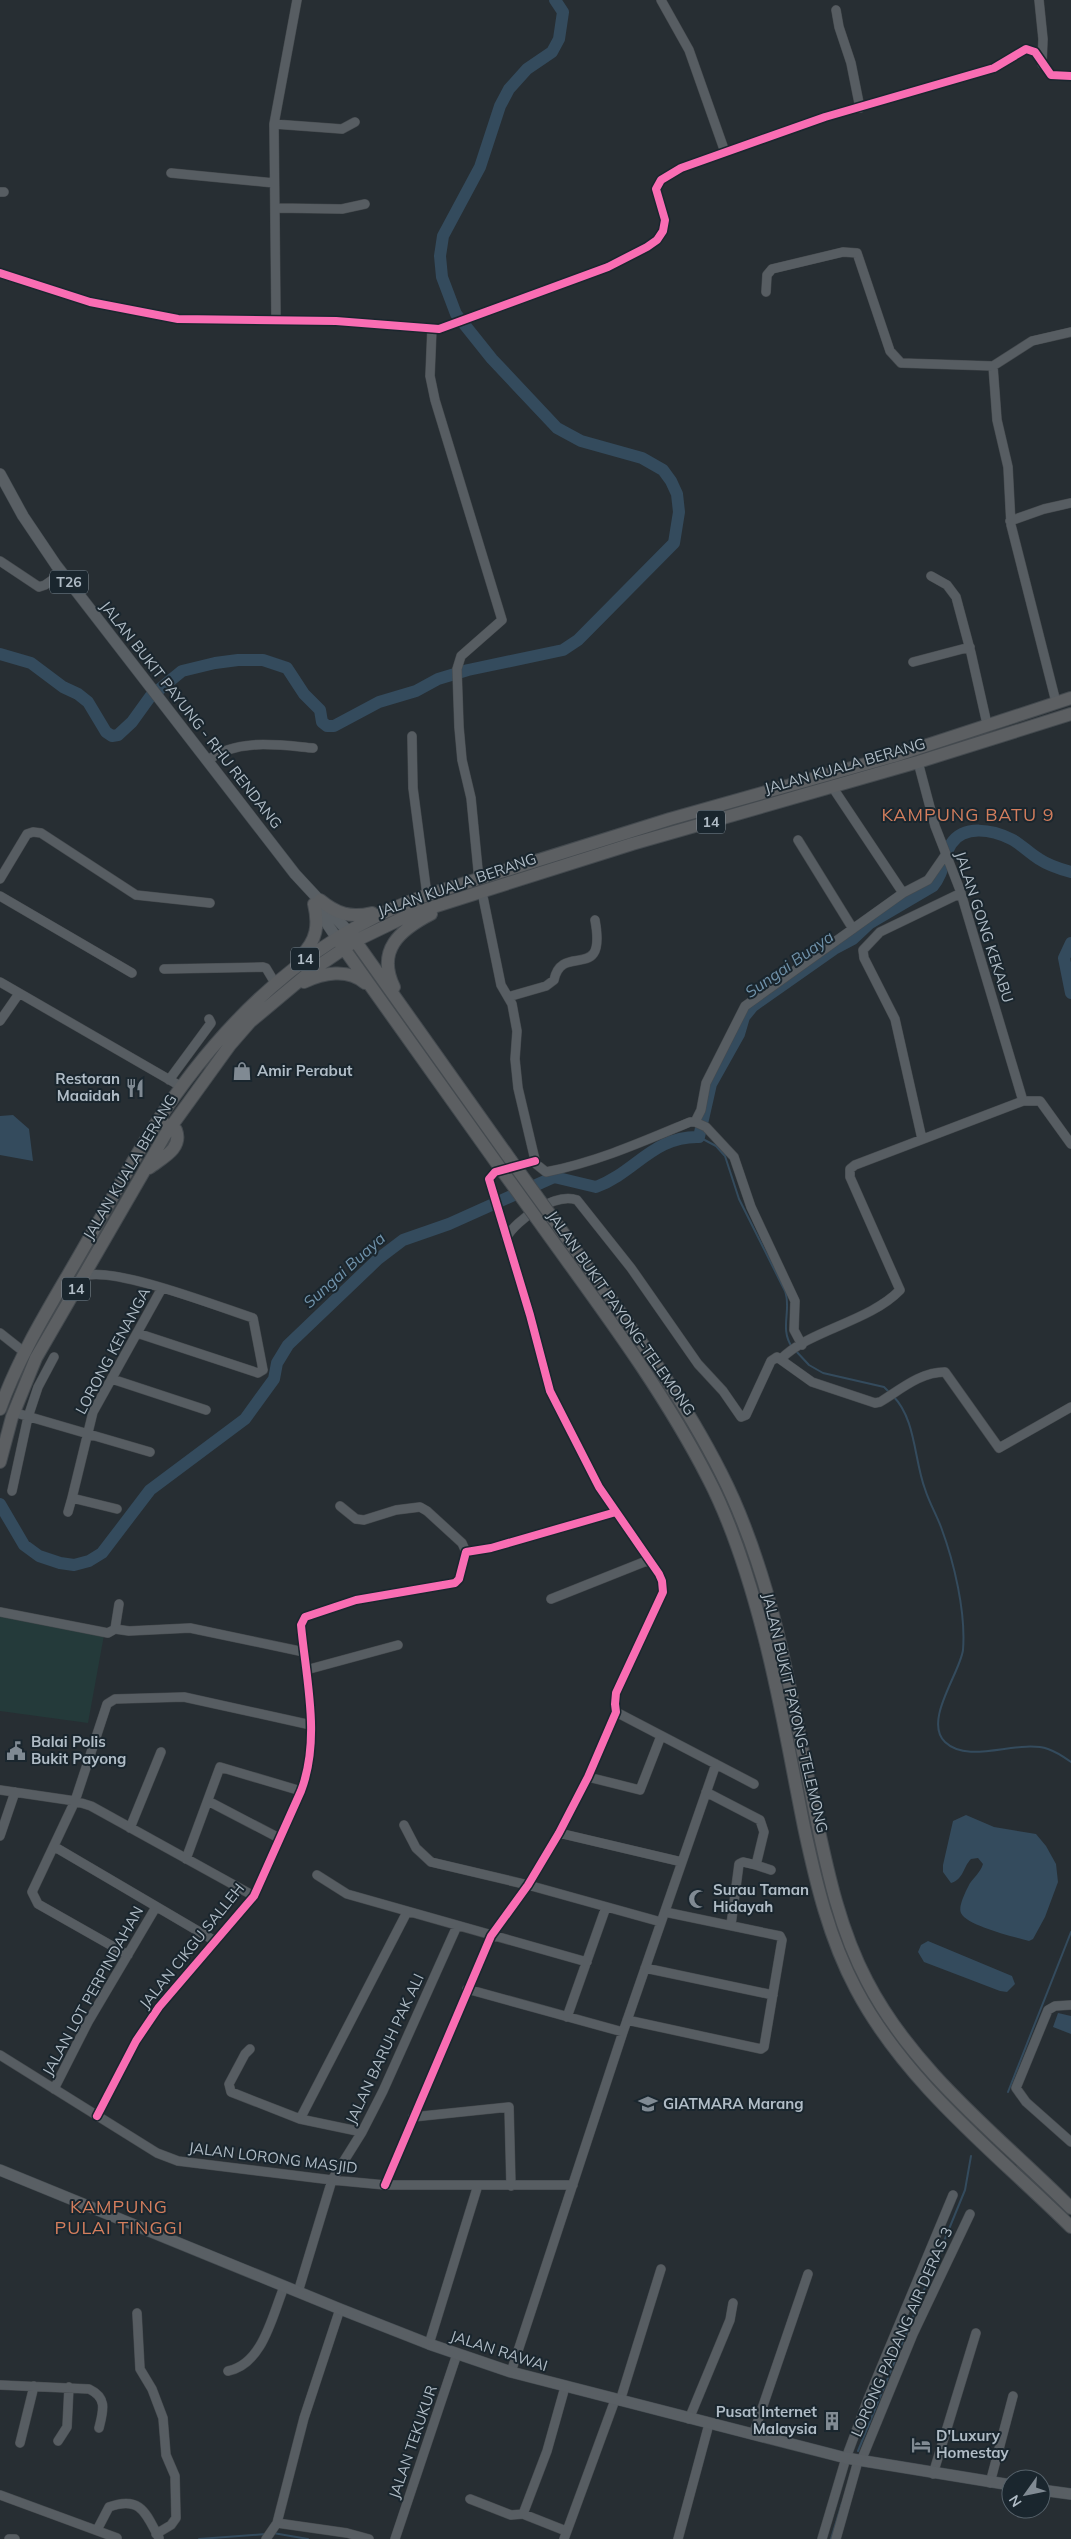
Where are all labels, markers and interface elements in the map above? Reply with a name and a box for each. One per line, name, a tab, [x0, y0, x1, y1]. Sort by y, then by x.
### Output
road number: T26	[50, 570, 88, 594]
street label: JALAN BUKIT PAYUNG - RHU RENDANG	[96, 597, 286, 832]
street label: JALAN KUALA BERANG	[762, 733, 927, 798]
district label: KAMPUNG BATU 9	[881, 803, 1055, 826]
road number: 14	[697, 810, 725, 834]
street label: JALAN KUALA BERANG	[375, 848, 539, 921]
street label: JALAN GONG KEKABU	[951, 849, 1018, 1005]
water label: Sungai Buaya	[741, 926, 837, 1002]
road number: 14	[291, 948, 319, 971]
shop icon: Amir Perabut	[231, 1060, 253, 1082]
place label: Amir Perabut	[257, 1061, 353, 1080]
place label: Restoran Maaidah	[55, 1069, 120, 1105]
restaurant icon: Restoran Maaidah	[124, 1077, 146, 1099]
street label: JALAN KUALA BERANG	[79, 1090, 181, 1243]
street label: JALAN BUKIT PAYONG-TELEMONG	[543, 1207, 700, 1419]
water label: Sungai Buaya	[299, 1228, 389, 1312]
road number: 14	[62, 1278, 90, 1300]
street label: LORONG KENANGA	[71, 1284, 154, 1417]
street label: JALAN BUKIT PAYONG-TELEMONG	[759, 1591, 832, 1835]
place label: Balai Polis Bukit Payong	[31, 1732, 126, 1768]
public building icon: Balai Polis Bukit Payong	[5, 1740, 27, 1762]
street label: JALAN CIKGU SALLEH	[135, 1879, 248, 2012]
place label: Surau Taman Hidayah	[713, 1880, 809, 1916]
mosque icon: Surau Taman Hidayah	[687, 1888, 709, 1910]
street label: JALAN LOT PERPINDAHAN	[38, 1903, 147, 2079]
street label: JALAN BARUH PAK ALI	[341, 1970, 428, 2127]
school or university icon: GIATMARA Marang	[637, 2093, 659, 2115]
place label: GIATMARA Marang	[663, 2094, 804, 2113]
street label: JALAN LORONG MASJID	[187, 2138, 359, 2177]
district label: KAMPUNG PULAI TINGGI	[55, 2195, 183, 2239]
street label: LORONG PADANG AIR DERAS 3	[847, 2224, 957, 2440]
street label: JALAN RAWAI	[448, 2326, 550, 2375]
street label: JALAN TEKUKUR	[384, 2383, 441, 2501]
place label: Pusat Internet Malaysia	[716, 2402, 817, 2438]
building icon: Pusat Internet Malaysia	[821, 2410, 843, 2432]
place label: D'Luxury Homestay	[936, 2426, 1010, 2462]
hotel icon: D'Luxury Homestay	[910, 2434, 932, 2456]
north arrow	[1001, 2469, 1051, 2519]
text: N	[1005, 2492, 1026, 2510]

